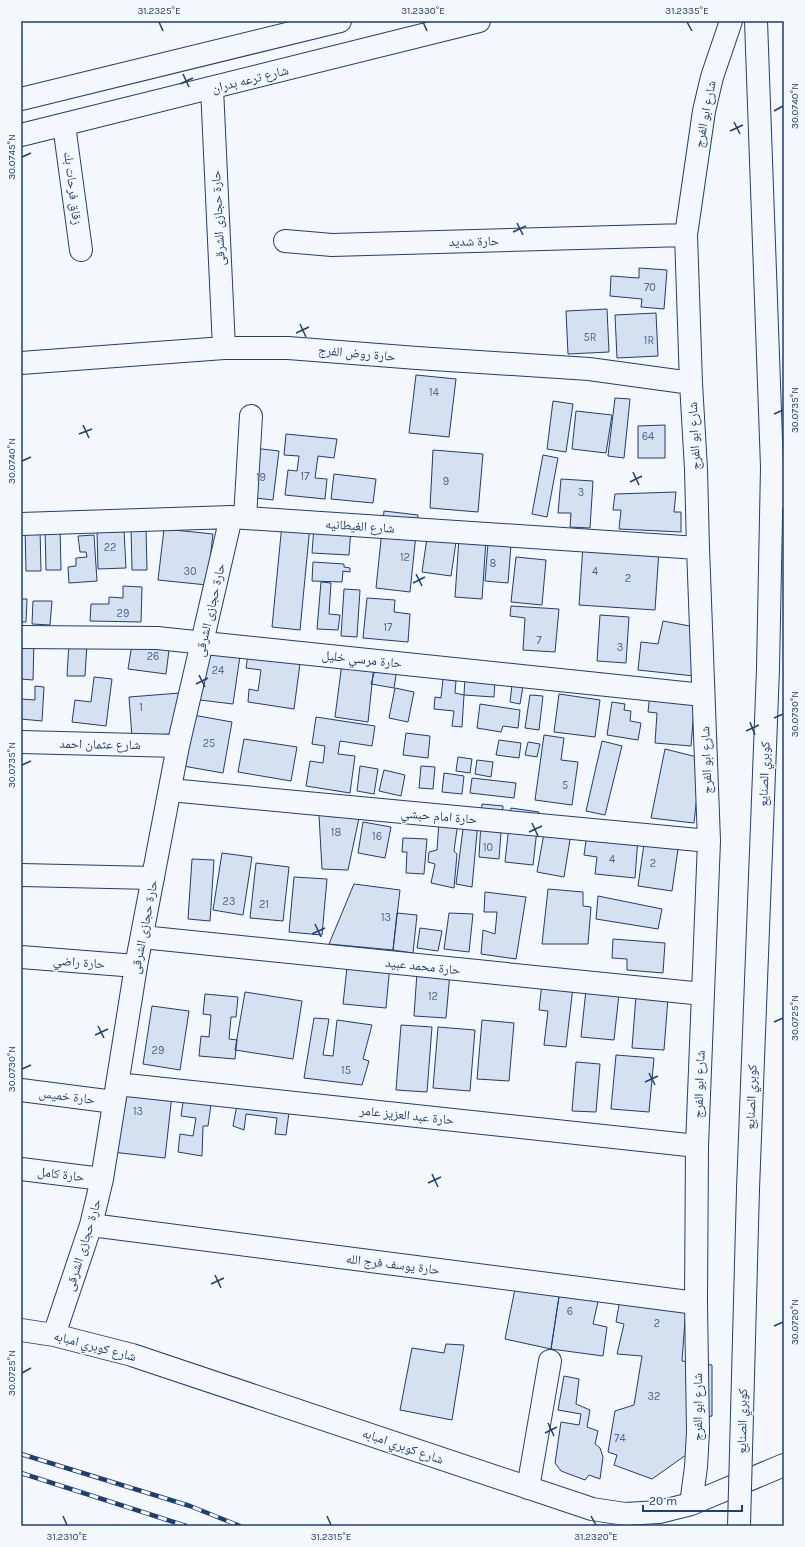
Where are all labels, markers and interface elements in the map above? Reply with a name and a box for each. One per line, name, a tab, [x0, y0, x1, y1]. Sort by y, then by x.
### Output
text: 31.2325°E	[137, 5, 181, 17]
text: 31.2330°E	[401, 5, 445, 17]
text: 31.2335°E	[665, 5, 709, 17]
street label: شارع ترعه بدران	[210, 62, 290, 98]
street label: شارع ابو الفرج	[691, 79, 721, 149]
text: 30.0740°N	[789, 83, 801, 129]
text: 30.0745°N	[6, 134, 18, 180]
street label: زقاق فرحات بك	[60, 150, 85, 226]
street label: حارة حجازى الشرقى	[208, 170, 229, 266]
street label: حارة شديد	[449, 233, 499, 250]
house number: 70	[644, 281, 656, 294]
house number: 5R	[584, 331, 597, 344]
house number: 1R	[644, 334, 654, 347]
street label: حارة روض الفرج	[317, 342, 396, 366]
house number: 14	[429, 386, 439, 399]
text: 30.0735°N	[789, 387, 801, 433]
street label: شارع ابو الفرج	[685, 402, 705, 470]
house number: 64	[642, 430, 654, 443]
text: 30.0740°N	[6, 438, 18, 484]
house number: 17	[301, 470, 309, 483]
house number: 19	[256, 471, 266, 484]
house number: 9	[443, 475, 449, 488]
house number: 3	[578, 486, 584, 499]
street label: شارع الغيطانيه	[325, 516, 395, 538]
house number: 22	[104, 541, 116, 554]
house number: 12	[400, 551, 410, 564]
house number: 8	[490, 557, 497, 570]
street label: حارة حجازى الشرقى	[192, 562, 229, 658]
house number: 30	[183, 565, 197, 578]
house number: 4	[592, 565, 598, 578]
house number: 2	[625, 572, 631, 585]
house number: 29	[117, 607, 129, 620]
house number: 17	[384, 621, 392, 634]
house number: 7	[536, 634, 542, 647]
house number: 3	[617, 641, 623, 654]
street label: حارة مرسي خليل	[321, 647, 403, 674]
house number: 26	[147, 650, 159, 663]
house number: 24	[212, 664, 224, 677]
text: 30.0730°N	[789, 691, 801, 737]
house number: 1	[139, 701, 143, 714]
street label: شارع ابو الفرج	[697, 726, 717, 794]
street label: شارع عثمان احمد	[59, 736, 141, 754]
house number: 25	[203, 737, 215, 750]
street label: كوبري الصنايع	[755, 741, 776, 807]
text: 30.0735°N	[6, 742, 18, 788]
house number: 5	[562, 779, 568, 792]
street label: حارة امام حبشي	[400, 805, 478, 830]
house number: 18	[331, 826, 341, 839]
house number: 16	[372, 830, 382, 843]
house number: 10	[483, 841, 493, 854]
house number: 4	[609, 853, 615, 866]
house number: 2	[650, 857, 656, 870]
street label: حارة حجازى الشرقى	[128, 879, 161, 975]
house number: 23	[223, 895, 235, 908]
house number: 21	[259, 898, 269, 911]
house number: 13	[381, 911, 391, 924]
street label: حارة راضي	[52, 953, 106, 975]
street label: حارة محمد عبيد	[385, 955, 461, 978]
house number: 12	[428, 990, 438, 1003]
text: 30.0725°N	[789, 995, 801, 1041]
house number: 29	[152, 1044, 164, 1057]
text: 30.0730°N	[6, 1046, 18, 1092]
street label: شارع ابو الفرج	[690, 1050, 710, 1118]
house number: 15	[341, 1064, 351, 1077]
street label: كوبري الصنايع	[742, 1064, 763, 1130]
street label: حارة خميس	[38, 1085, 96, 1108]
street label: حارة عبد العزيز عامر	[358, 1102, 455, 1128]
house number: 13	[133, 1105, 143, 1118]
street label: حارة كامل	[37, 1164, 85, 1185]
street label: حارة حجازى الشرقى	[62, 1197, 105, 1293]
street label: حارة يوسف فرج الله	[345, 1251, 441, 1279]
text: 30.0720°N	[789, 1299, 801, 1345]
house number: 6	[567, 1305, 573, 1318]
house number: 2	[654, 1317, 660, 1330]
street label: شارع كوبري امبابه	[51, 1328, 138, 1367]
text: 30.0725°N	[6, 1350, 18, 1396]
street label: شارع ابو الفرج	[690, 1373, 707, 1441]
street label: كوبري الصنايع	[734, 1388, 753, 1454]
house number: 32	[648, 1390, 660, 1403]
street label: شارع كوبري امبابه	[359, 1425, 446, 1470]
house number: 74	[614, 1432, 626, 1445]
scale bar	[643, 1487, 742, 1513]
text: 20 m	[649, 1494, 677, 1508]
text: 31.2310°E	[47, 1531, 87, 1543]
text: 31.2315°E	[311, 1531, 351, 1543]
text: 31.2320°E	[574, 1531, 618, 1543]

